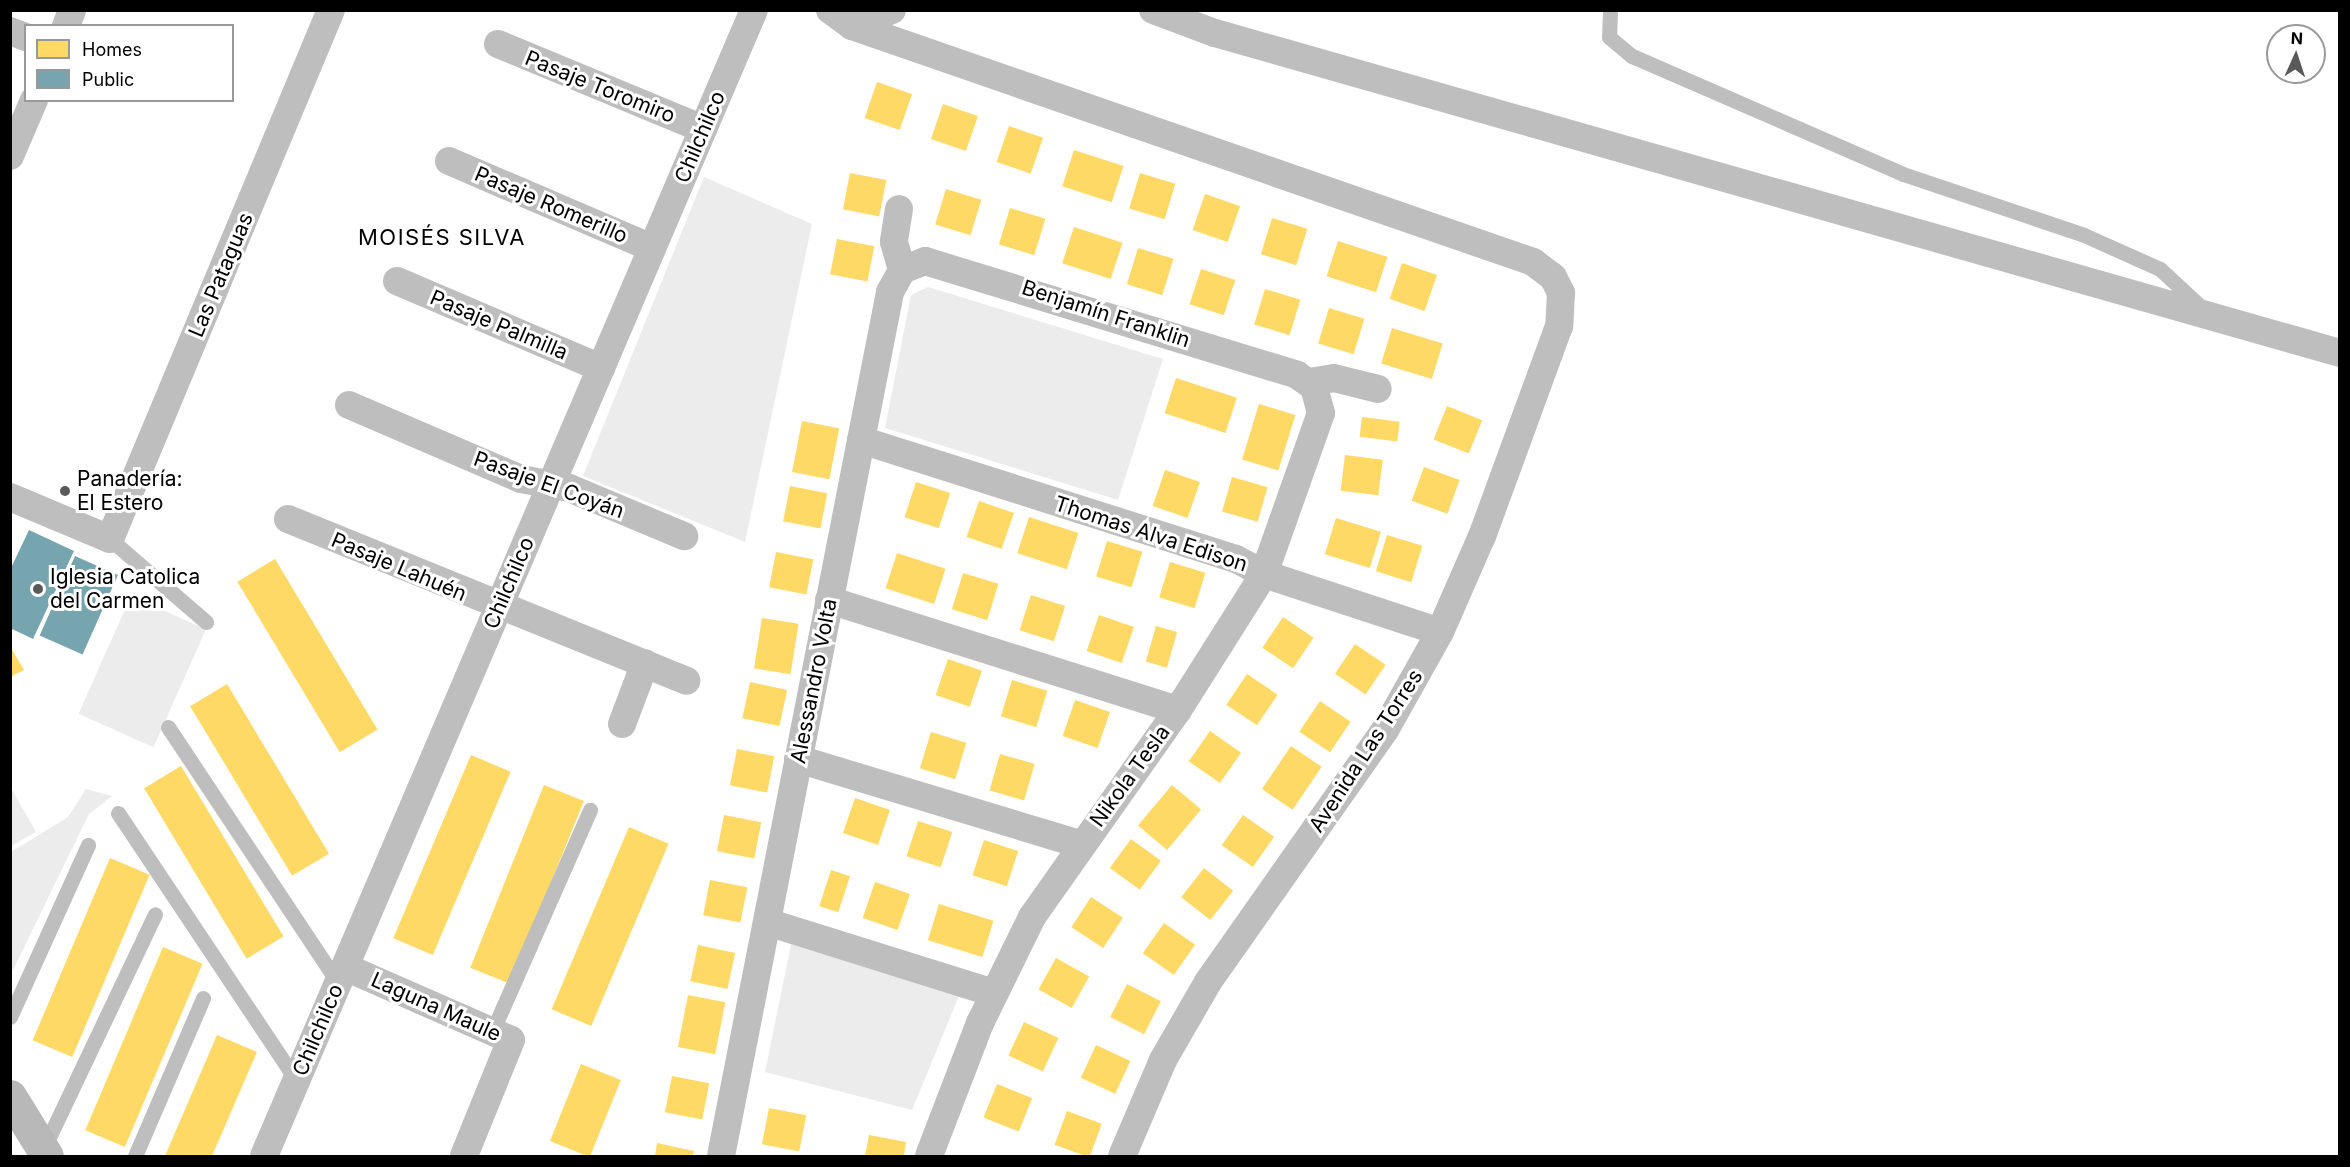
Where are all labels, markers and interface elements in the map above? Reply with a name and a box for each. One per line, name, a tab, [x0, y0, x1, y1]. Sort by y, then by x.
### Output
legend	[24, 24, 234, 102]
north arrow	[2266, 24, 2326, 84]
text: N	[2290, 28, 2303, 48]
text: Homes	[82, 39, 142, 60]
street label: Pasaje Toromiro	[521, 45, 679, 129]
text: Public	[82, 69, 134, 90]
street label: Chilchilco	[669, 87, 731, 187]
street label: Pasaje Romerillo	[471, 161, 631, 249]
street label: Las Pataguas	[183, 209, 259, 341]
district label: MOISÉS SILVA	[358, 225, 526, 251]
street label: Benjamín Franklin	[1019, 275, 1193, 353]
street label: Pasaje Palmilla	[426, 285, 572, 365]
street label: Pasaje El Coyán	[470, 446, 628, 524]
place label: Panadería: El Estero	[77, 466, 183, 516]
marker: Panadería: El Estero	[58, 484, 72, 498]
street label: Thomas Alva Edison	[1051, 491, 1251, 577]
street label: Pasaje Lahuén	[328, 527, 470, 607]
street label: Chilchilco	[478, 533, 540, 633]
place label: Iglesia Catolica del Carmen	[50, 564, 200, 614]
marker: Iglesia Catolica del Carmen	[31, 582, 45, 596]
street label: Alessandro Volta	[786, 596, 842, 766]
street label: Avenida Las Torres	[1304, 665, 1428, 837]
street label: Nikola Tesla	[1085, 720, 1175, 832]
street label: Laguna Maule	[367, 967, 505, 1047]
street label: Chilchilco	[287, 980, 349, 1080]

